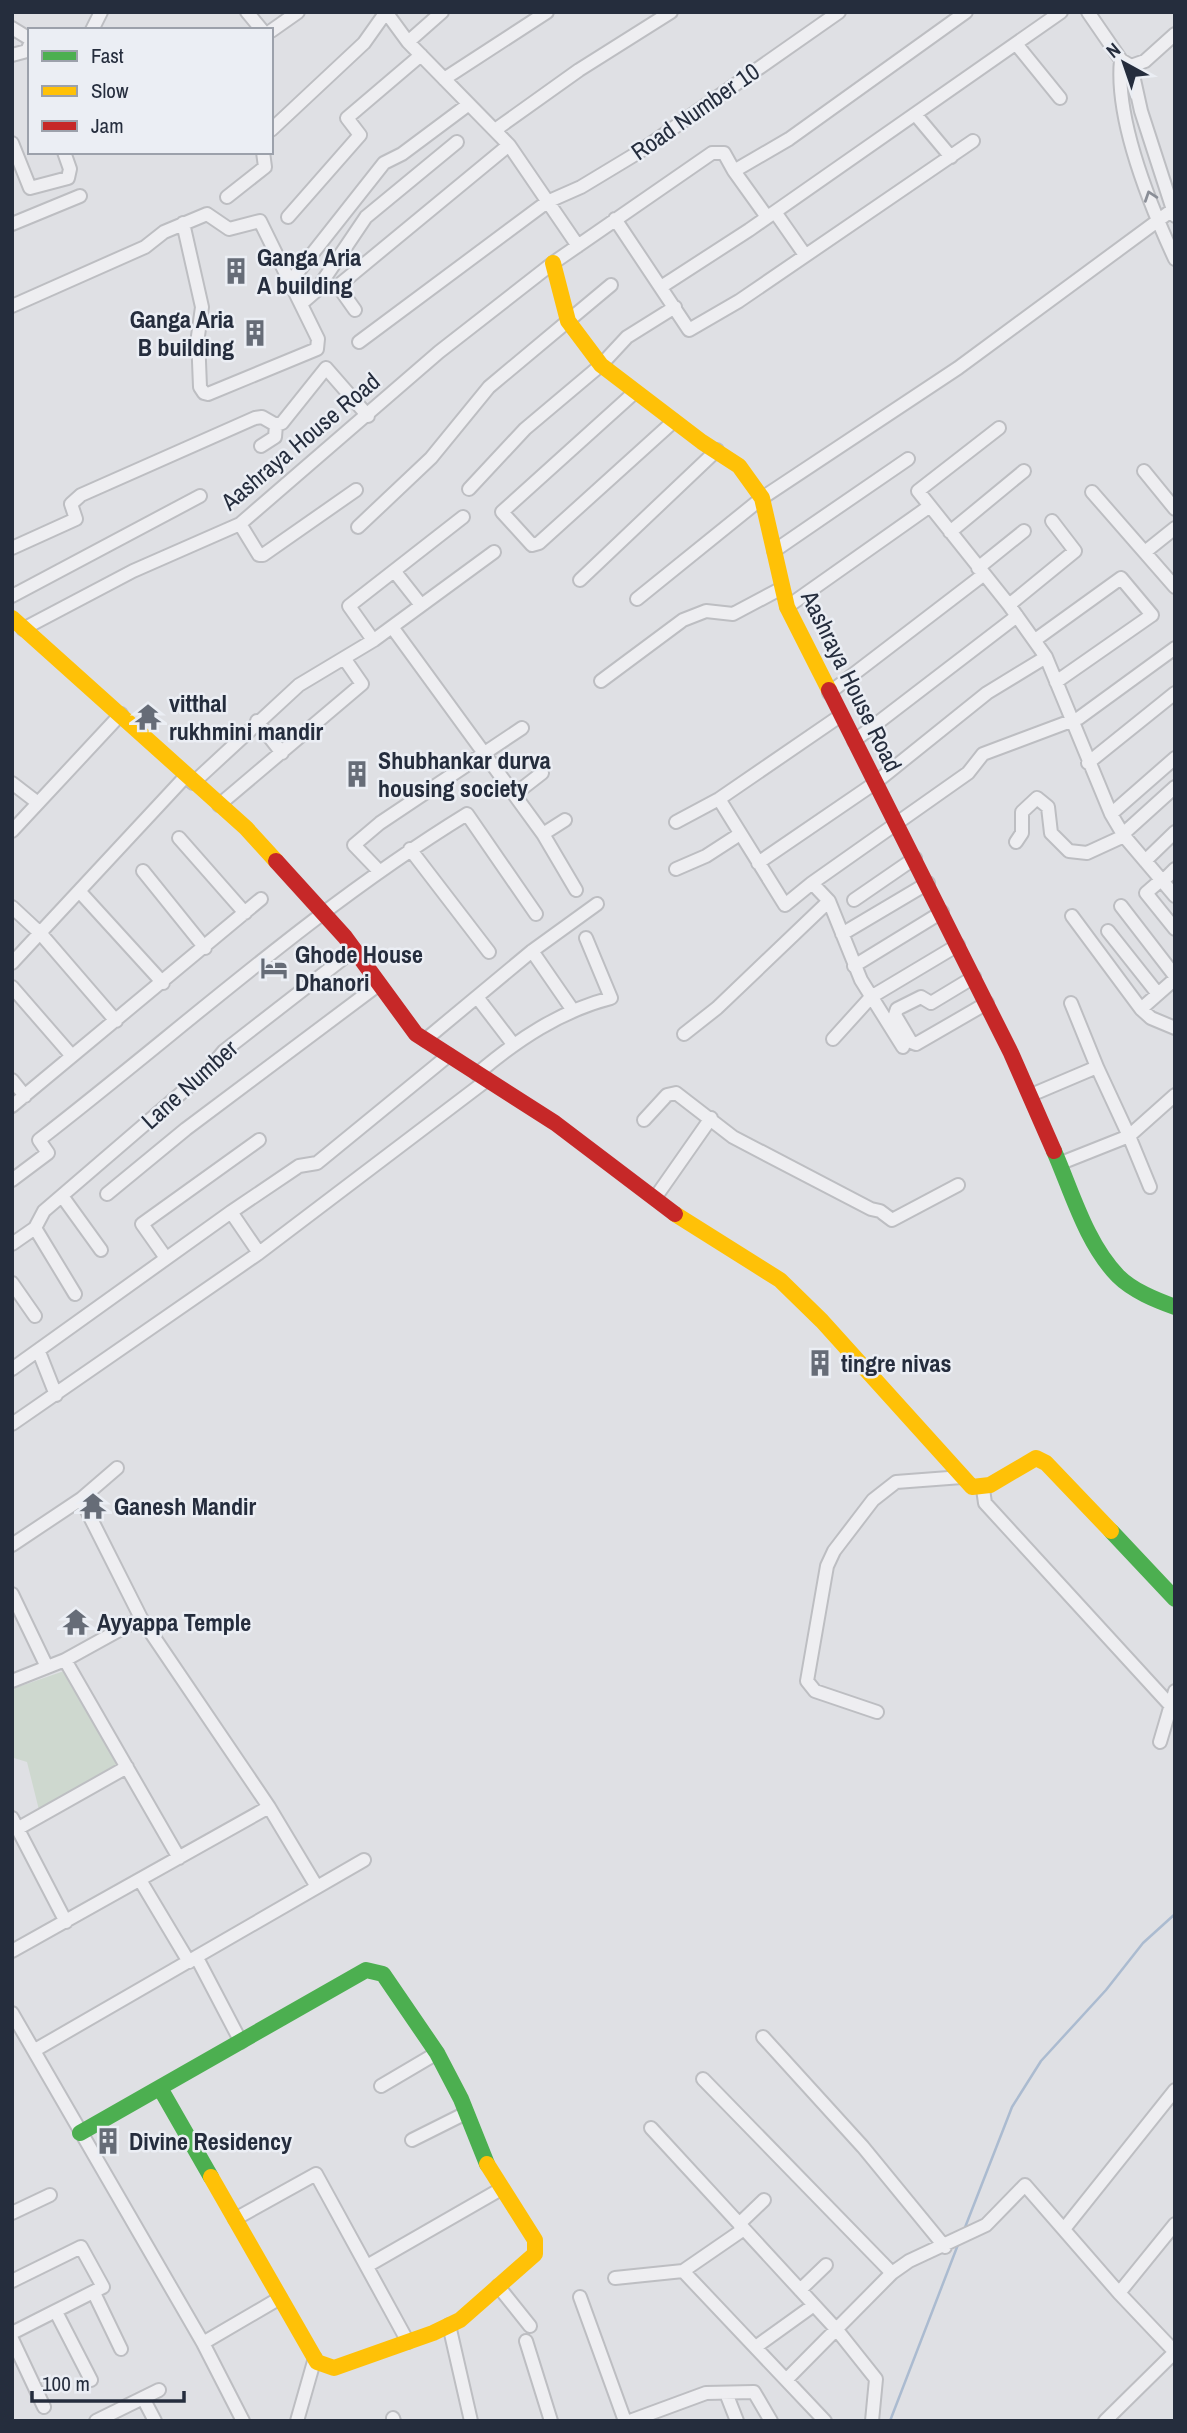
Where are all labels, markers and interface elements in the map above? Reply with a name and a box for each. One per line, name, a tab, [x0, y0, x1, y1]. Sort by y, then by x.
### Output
legend	[28, 28, 273, 154]
north arrow	[1089, 28, 1159, 98]
text: N	[1100, 36, 1126, 64]
text: Fast	[91, 41, 124, 70]
street label: Road Number 10	[624, 55, 766, 167]
text: Slow	[91, 76, 129, 105]
text: Jam	[91, 111, 124, 140]
one-way arrow	[1144, 190, 1158, 202]
place label: Ganga Aria A building	[257, 241, 361, 301]
building icon: Ganga Aria A building	[221, 256, 251, 286]
place label: Ganga Aria B building	[130, 303, 234, 363]
building icon: Ganga Aria B building	[240, 318, 270, 348]
street label: Aashraya House Road	[213, 365, 386, 518]
street label: Aashraya House Road	[794, 584, 910, 777]
place label: vitthal rukhmini mandir	[169, 687, 324, 747]
temple icon: vitthal rukhmini mandir	[133, 702, 163, 732]
place label: Shubhankar durva housing society	[378, 744, 551, 804]
building icon: Shubhankar durva housing society	[342, 759, 372, 789]
place label: Ghode House Dhanori	[295, 938, 423, 998]
hotel icon: Ghode House Dhanori	[259, 953, 289, 983]
street label: Lane Number	[134, 1032, 244, 1136]
place label: tingre nivas	[841, 1347, 952, 1379]
building icon: tingre nivas	[805, 1348, 835, 1378]
place label: Ganesh Mandir	[114, 1490, 257, 1522]
temple icon: Ganesh Mandir	[78, 1491, 108, 1521]
place label: Ayyappa Temple	[97, 1606, 251, 1638]
temple icon: Ayyappa Temple	[61, 1607, 91, 1637]
place label: Divine Residency	[129, 2125, 292, 2157]
building icon: Divine Residency	[93, 2126, 123, 2156]
scale bar	[32, 2360, 184, 2404]
text: 100 m	[42, 2369, 90, 2398]

